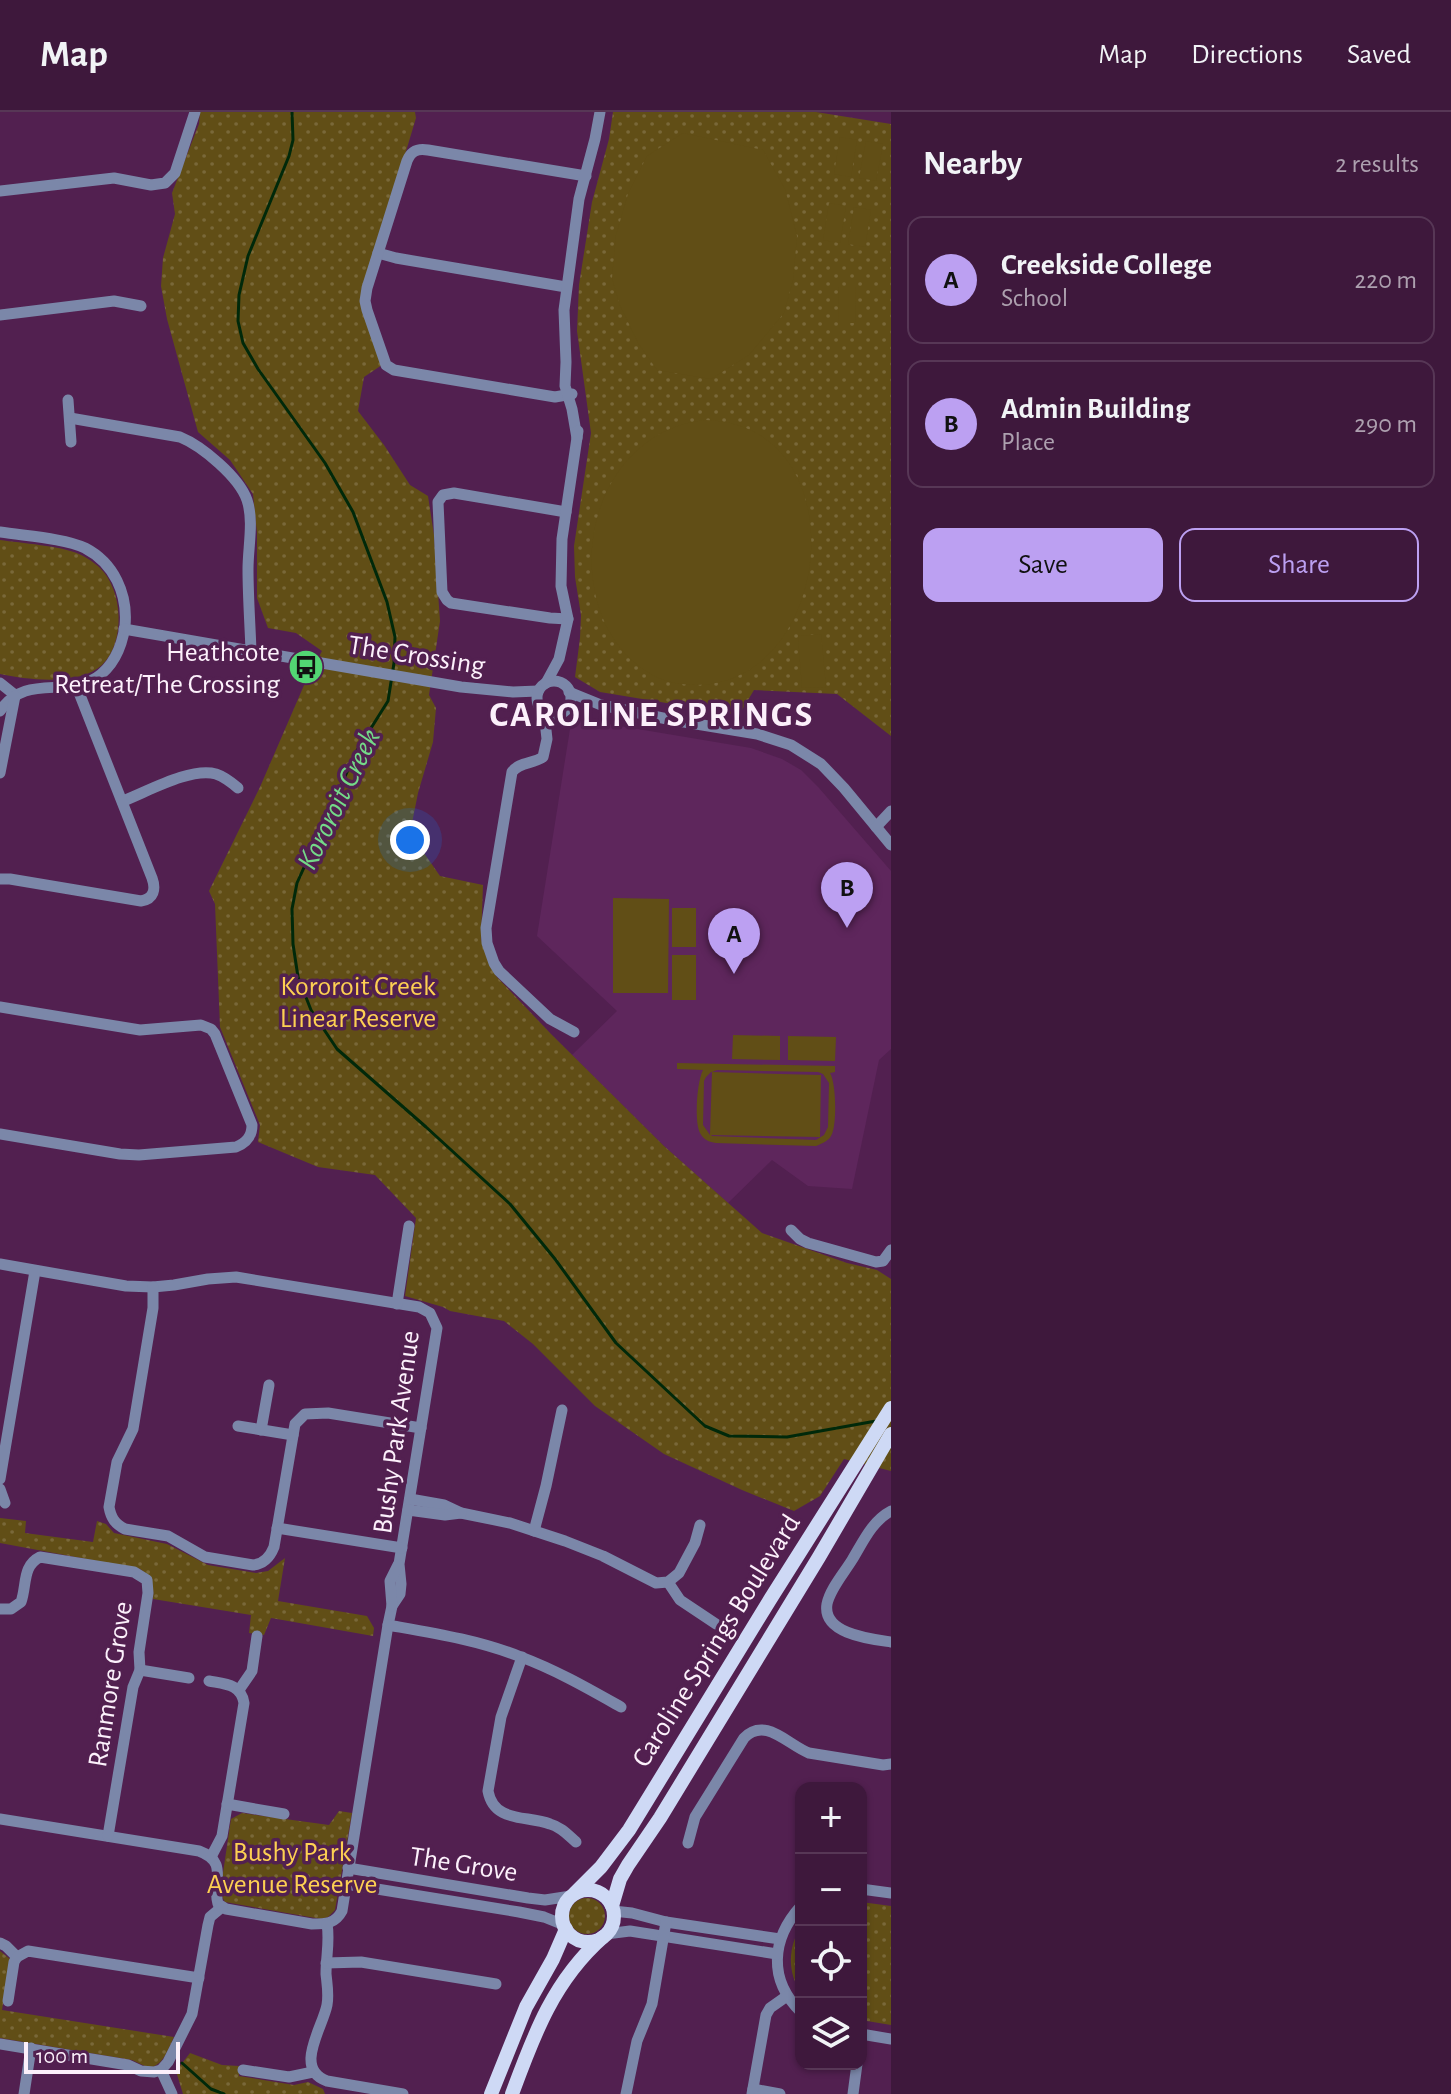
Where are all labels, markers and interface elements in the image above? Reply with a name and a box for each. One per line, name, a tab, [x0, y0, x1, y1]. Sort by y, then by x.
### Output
text: Map	[40, 36, 108, 74]
text: Map	[1098, 41, 1147, 69]
text: Directions	[1191, 41, 1303, 69]
text: Saved	[1347, 41, 1411, 69]
text: Nearby	[923, 147, 1022, 181]
text: 2 results	[1335, 151, 1419, 177]
text: Creekside College	[1001, 250, 1212, 280]
text: A	[943, 267, 959, 293]
text: 220 m	[1355, 267, 1417, 293]
text: School	[1001, 285, 1068, 311]
text: Admin Building	[1001, 394, 1190, 424]
text: B	[943, 411, 959, 437]
text: 290 m	[1354, 411, 1417, 437]
text: Place	[1001, 429, 1055, 455]
button: Save	[923, 528, 1163, 602]
button: Share	[1179, 528, 1419, 602]
street label: The Crossing	[346, 631, 487, 681]
place label: Heathcote Retreat/The Crossing	[54, 639, 280, 699]
bus stop icon: Heathcote Retreat/The Crossing	[287, 648, 325, 686]
district label: CAROLINE SPRINGS	[490, 697, 814, 733]
water label: Kororoit Creek	[292, 724, 386, 875]
your location	[390, 820, 430, 860]
pin: B	[821, 862, 873, 928]
pin: A	[708, 908, 760, 974]
park label: Kororoit Creek Linear Reserve	[280, 973, 436, 1033]
street label: Bushy Park Avenue	[369, 1329, 425, 1536]
street label: Caroline Springs Boulevard	[627, 1510, 806, 1772]
street label: Ranmore Grove	[84, 1600, 138, 1769]
map controls	[795, 1782, 867, 2070]
button: +	[795, 1782, 867, 1854]
park label: Bushy Park Avenue Reserve	[207, 1839, 377, 1899]
street label: The Grove	[408, 1843, 519, 1887]
button: −	[795, 1854, 867, 1926]
button: locate	[795, 1926, 867, 1998]
button: layers	[795, 1998, 867, 2070]
scale bar	[24, 2038, 180, 2074]
text: 100 m	[36, 2045, 88, 2067]

